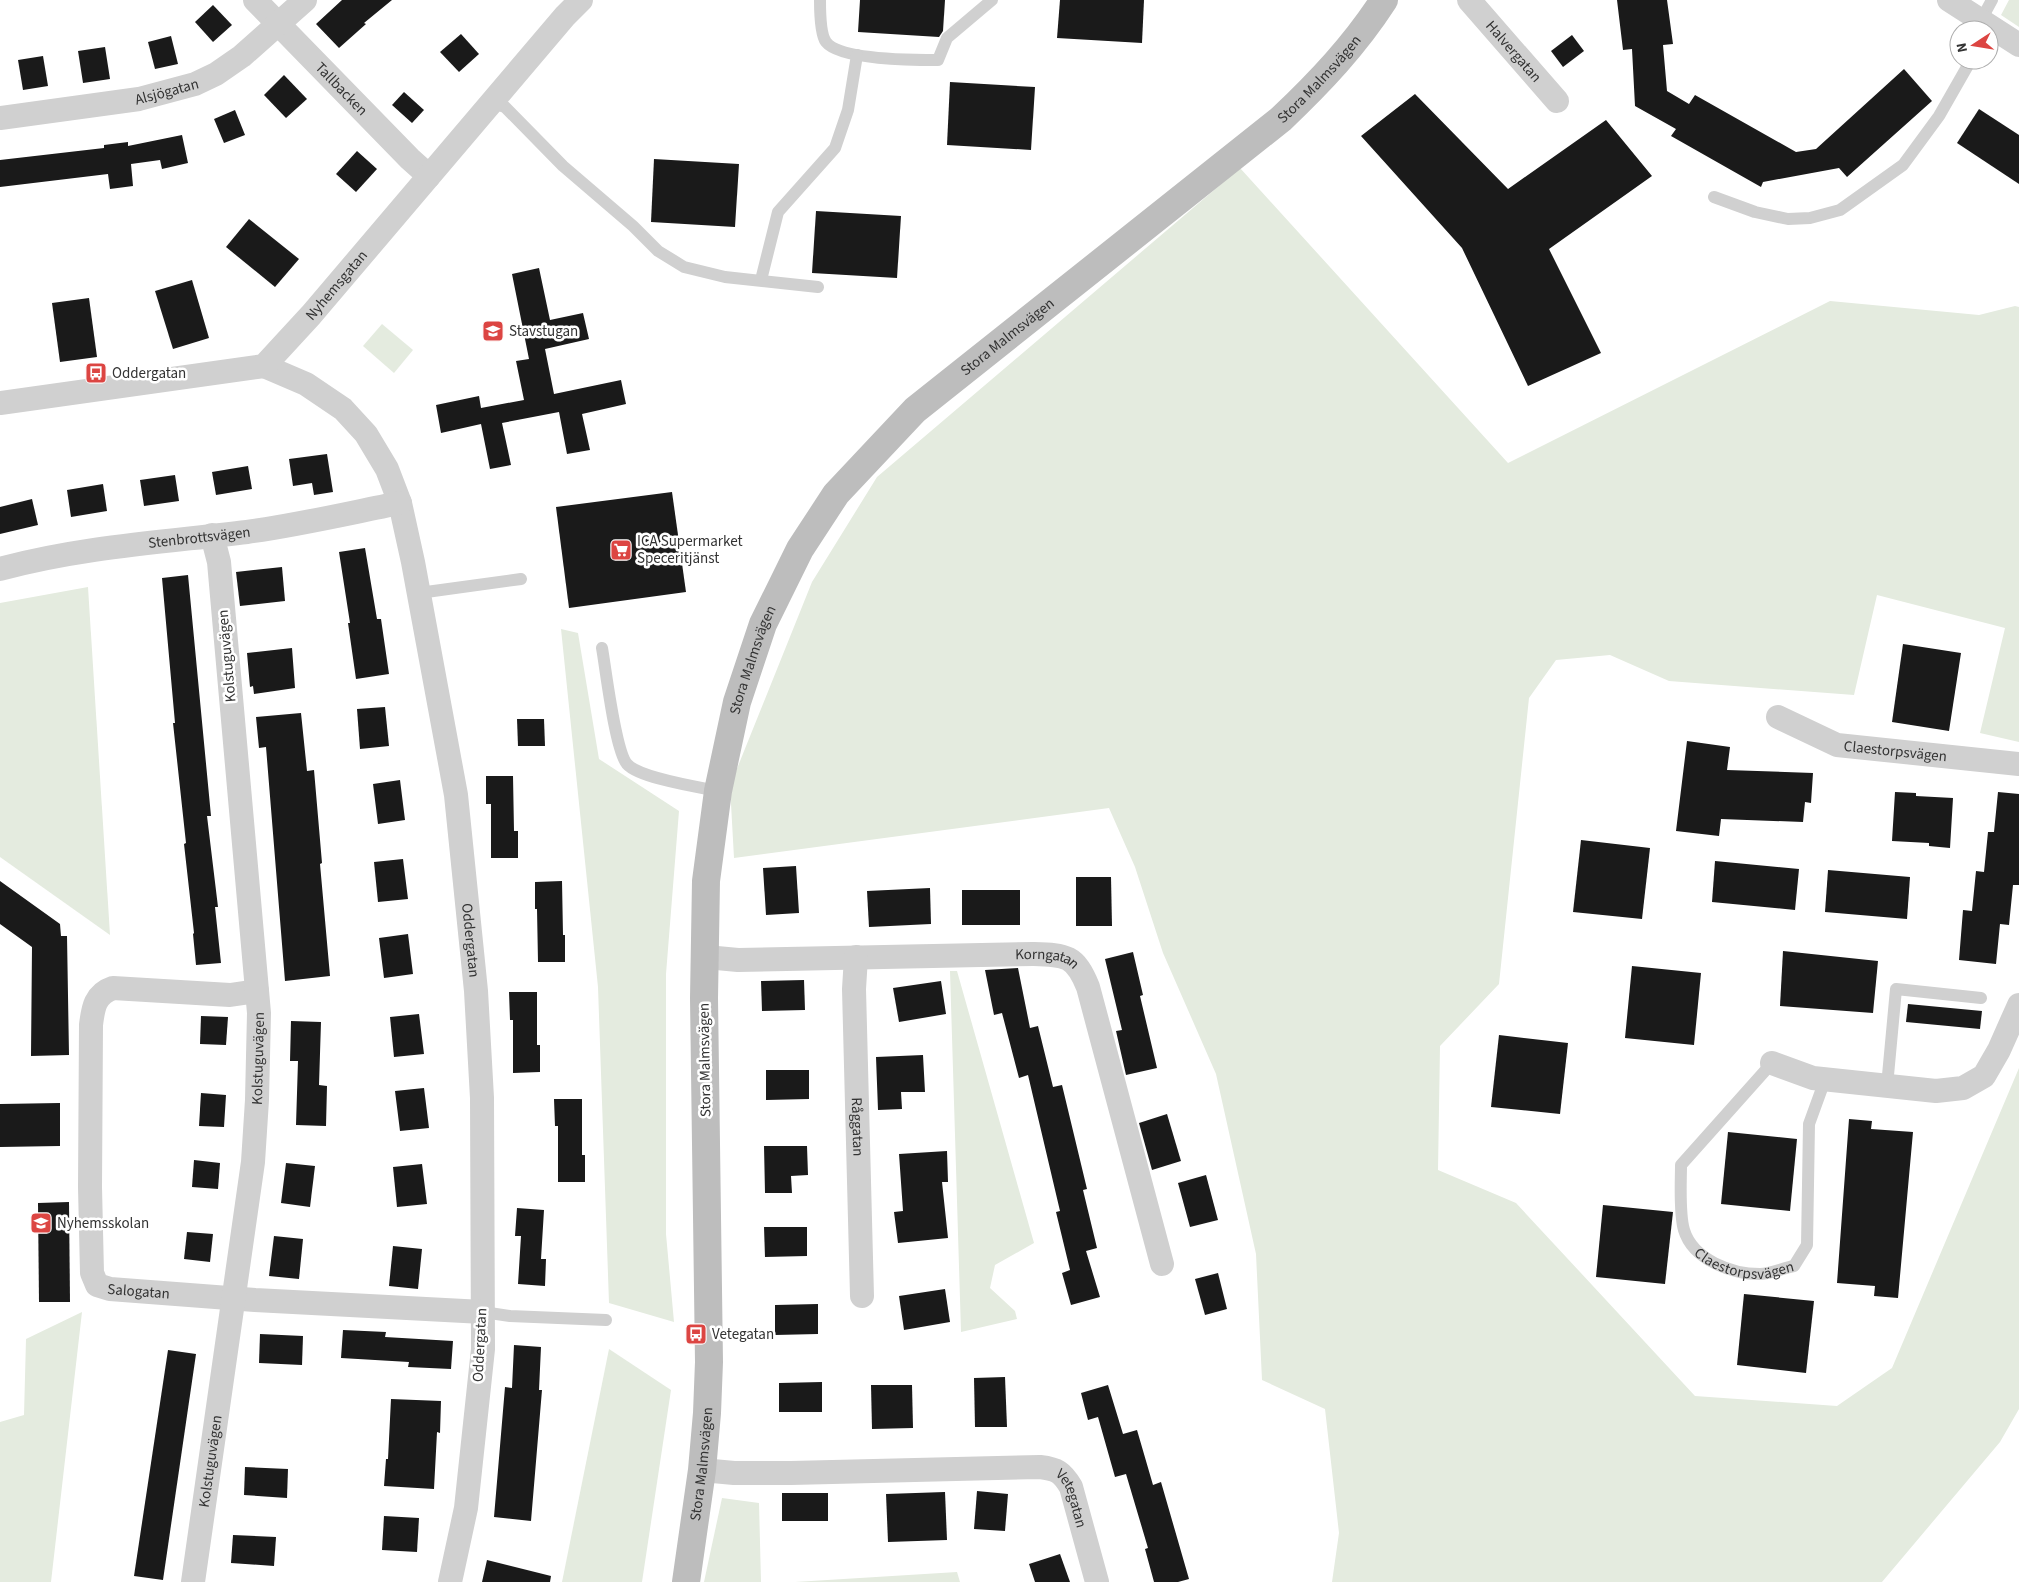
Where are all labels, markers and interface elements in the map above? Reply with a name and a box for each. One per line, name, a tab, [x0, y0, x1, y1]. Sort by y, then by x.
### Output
street label: Halvergatan	[1481, 16, 1547, 87]
north arrow	[1949, 20, 1999, 70]
street label: Stora Malmsvägen	[1272, 30, 1366, 128]
text: N	[1952, 41, 1973, 54]
street label: Tallbacken	[310, 57, 373, 120]
street label: Alsjögatan	[132, 73, 201, 110]
street label: Nyhemsgatan	[300, 246, 372, 325]
street label: Stora Malmsvägen	[956, 293, 1059, 380]
school or university icon: Stavstugan	[481, 319, 505, 343]
place label: Stavstugan	[509, 321, 578, 342]
bus stop icon: Oddergatan	[84, 361, 108, 385]
place label: Oddergatan	[112, 363, 186, 384]
street label: Stenbrottsvägen	[147, 521, 252, 553]
place label: ICA Supermarket Speceritjänst	[637, 531, 743, 569]
supermarket icon: ICA Supermarket Speceritjänst	[609, 538, 633, 562]
street label: Stora Malmsvägen	[724, 602, 781, 716]
street label: Kolstuguvägen	[212, 609, 242, 703]
street label: Claestorpsvägen	[1843, 735, 1948, 767]
street label: Oddergatan	[457, 902, 485, 978]
street label: Korngatan	[1015, 943, 1085, 974]
street label: Stora Malmsvägen	[694, 1003, 716, 1117]
street label: Kolstuguvägen	[246, 1012, 270, 1105]
street label: Råggatan	[846, 1097, 869, 1157]
school or university icon: Nyhemsskolan	[29, 1211, 53, 1235]
place label: Nyhemsskolan	[57, 1213, 149, 1234]
street label: Claestorpsvägen	[1690, 1243, 1796, 1285]
street label: Salogatan	[107, 1278, 171, 1304]
street label: Oddergatan	[468, 1307, 492, 1383]
bus stop icon: Vetegatan	[684, 1322, 708, 1346]
place label: Vetegatan	[712, 1324, 774, 1345]
street label: Stora Malmsvägen	[684, 1407, 718, 1522]
street label: Kolstuguvägen	[193, 1414, 227, 1509]
street label: Vetegatan	[1051, 1464, 1092, 1530]

